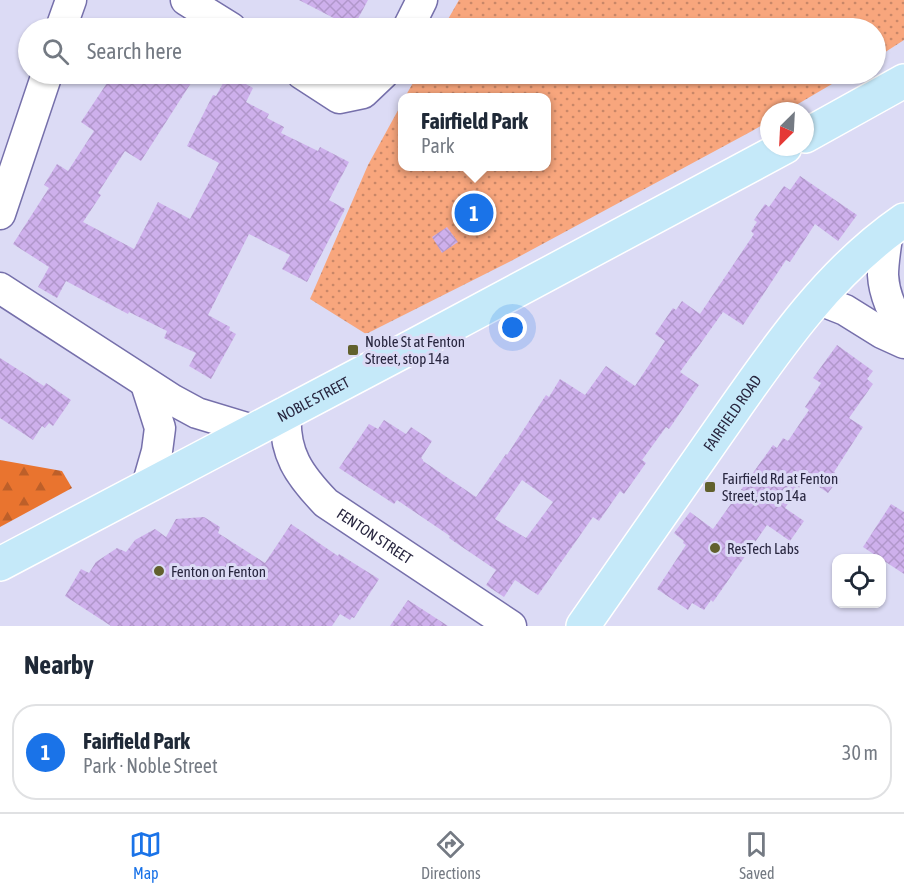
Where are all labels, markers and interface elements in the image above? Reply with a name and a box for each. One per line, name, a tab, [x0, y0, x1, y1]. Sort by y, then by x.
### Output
search box	[18, 18, 886, 84]
icon: search	[39, 35, 72, 68]
text: Search here	[87, 38, 182, 64]
popup	[398, 93, 551, 171]
north arrow	[760, 102, 814, 156]
text: Fairfield Park	[421, 108, 528, 134]
text: Park	[421, 134, 454, 157]
pin: 1	[454, 190, 494, 236]
your location	[498, 313, 527, 342]
place label: Noble St at Fenton Street, stop 14a	[365, 333, 465, 367]
marker: Noble St at Fenton Street, stop 14a	[346, 343, 360, 357]
street label: FAIRFIELD ROAD	[699, 371, 764, 454]
street label: NOBLE STREET	[274, 373, 352, 425]
place label: Fairfield Rd at Fenton Street, stop 14a	[722, 470, 838, 504]
marker: Fairfield Rd at Fenton Street, stop 14a	[703, 480, 717, 494]
street label: FENTON STREET	[334, 504, 416, 567]
place label: ResTech Labs	[727, 540, 799, 557]
marker: ResTech Labs	[708, 541, 722, 555]
map controls	[832, 554, 886, 608]
button: locate	[832, 554, 886, 608]
place label: Fenton on Fenton	[171, 563, 266, 580]
marker: Fenton on Fenton	[152, 564, 166, 578]
text: Nearby	[24, 650, 94, 680]
text: Fairfield Park	[83, 728, 190, 754]
text: 1	[41, 741, 50, 764]
text: 30 m	[842, 741, 878, 764]
text: Park · Noble Street	[83, 754, 218, 777]
tab: Map	[129, 828, 162, 882]
tab: Directions	[421, 828, 481, 882]
tab: Saved	[739, 828, 775, 882]

